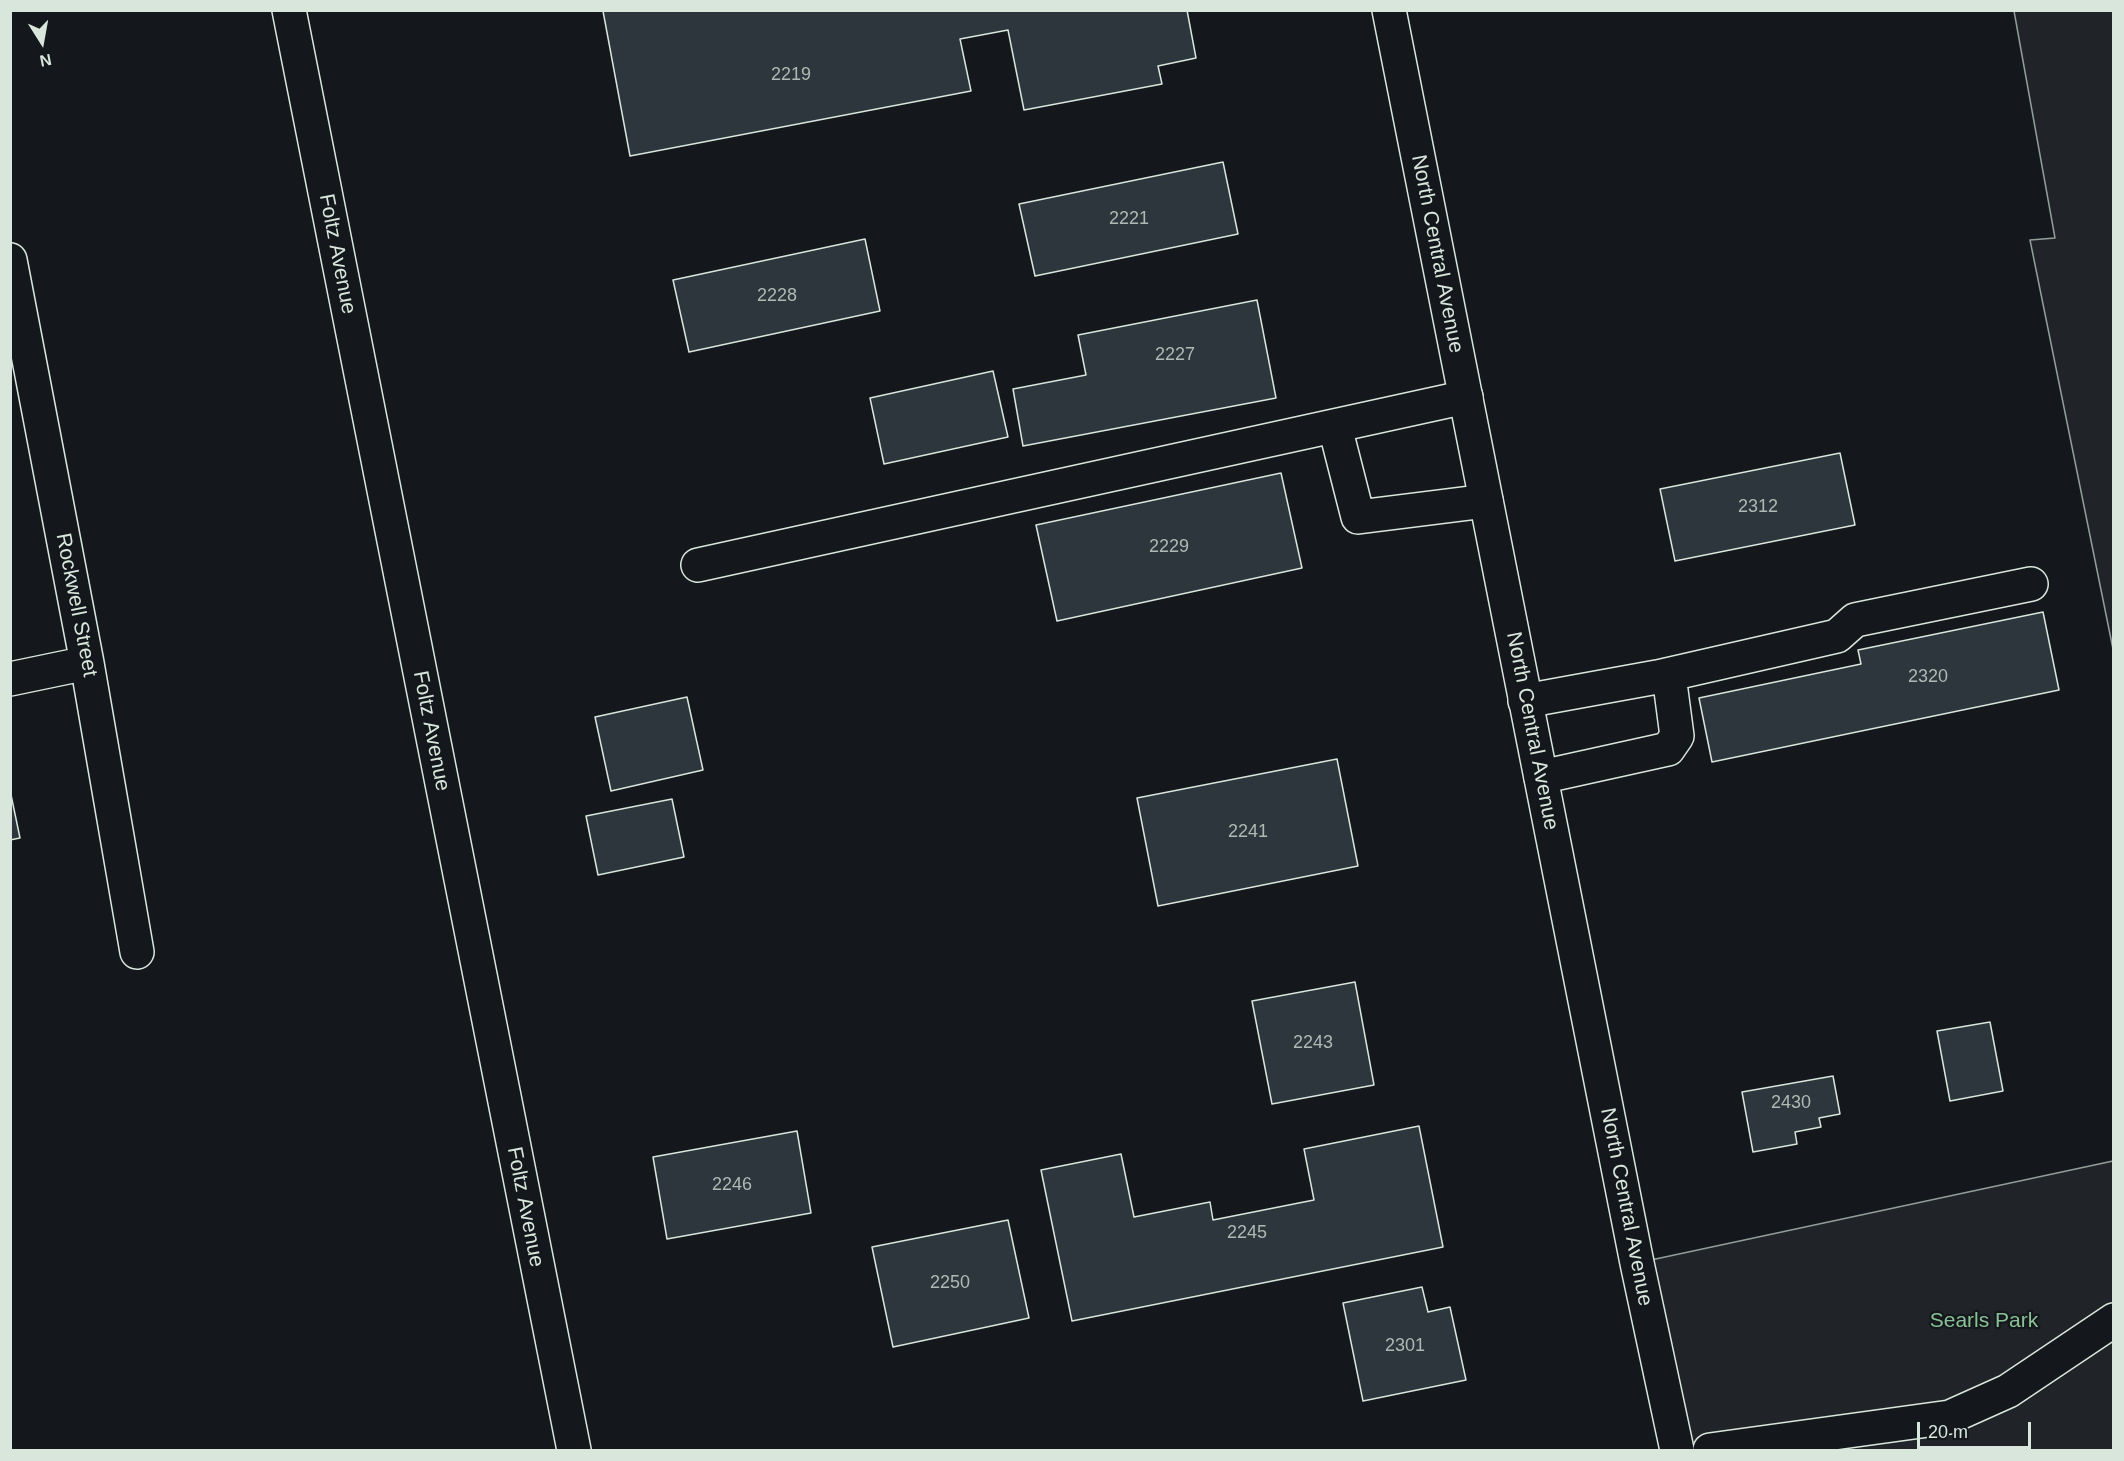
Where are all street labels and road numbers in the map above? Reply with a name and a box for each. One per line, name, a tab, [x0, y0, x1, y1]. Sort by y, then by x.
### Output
street label: North Central Avenue	[1405, 153, 1469, 355]
street label: Foltz Avenue	[313, 192, 361, 316]
street label: Rockwell Street	[50, 531, 102, 679]
street label: North Central Avenue	[1500, 630, 1564, 832]
street label: Foltz Avenue	[407, 669, 455, 793]
street label: North Central Avenue	[1594, 1106, 1658, 1308]
street label: Foltz Avenue	[501, 1145, 549, 1269]

